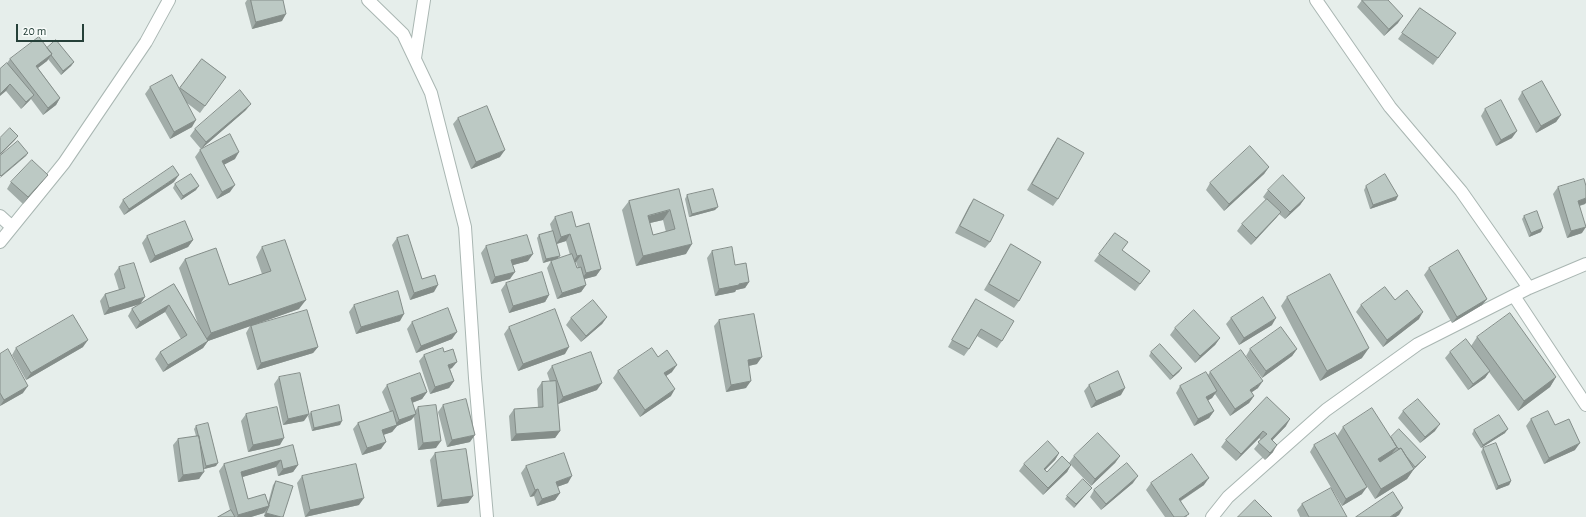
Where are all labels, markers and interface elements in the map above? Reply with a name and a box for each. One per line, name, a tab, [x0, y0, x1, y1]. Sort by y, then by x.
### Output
scale bar	[18, 16, 86, 42]
text: 20 m	[23, 25, 46, 37]

